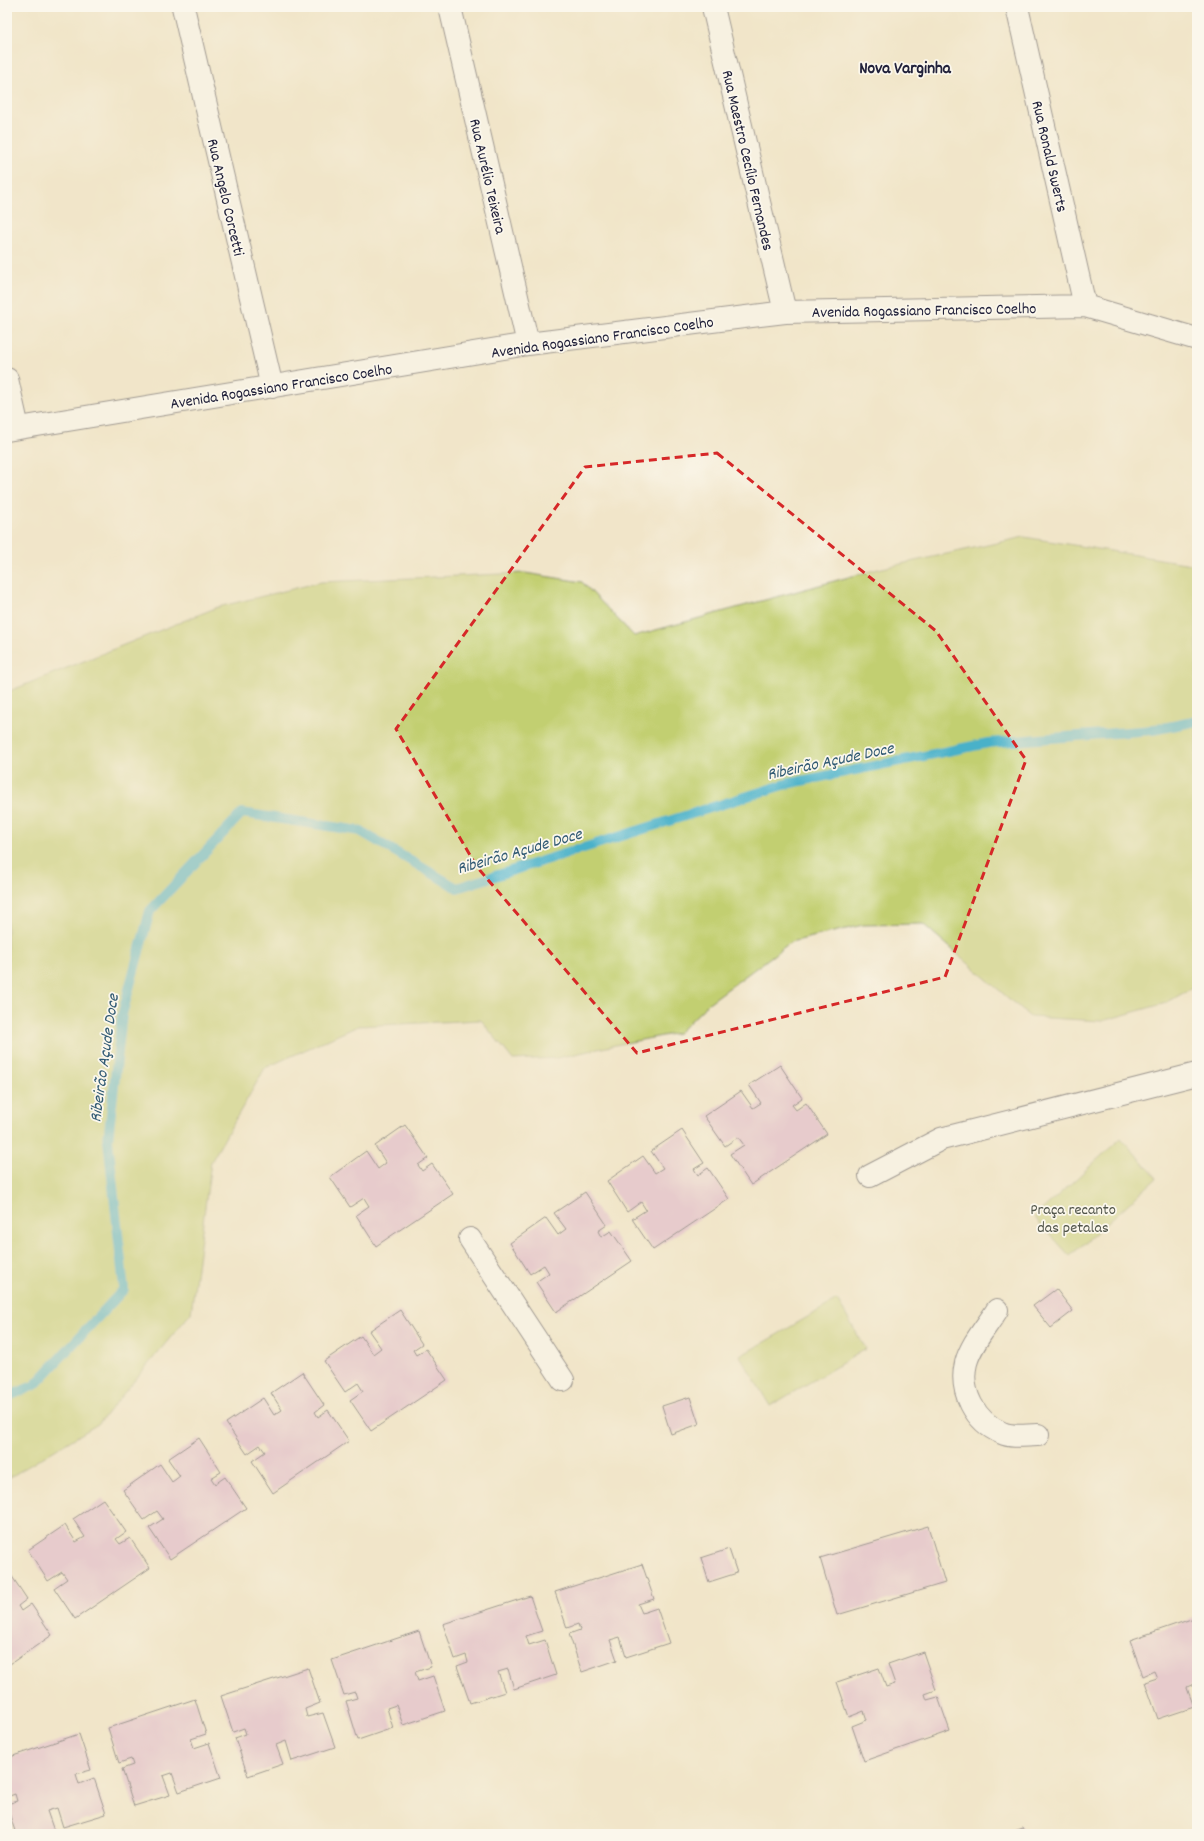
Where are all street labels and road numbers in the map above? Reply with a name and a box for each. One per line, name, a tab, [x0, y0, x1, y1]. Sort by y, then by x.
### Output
street label: Rua Maestro Cecílio Fernandes	[715, 68, 779, 253]
street label: Rua Ronald Swerts	[1025, 99, 1073, 215]
street label: Rua Aurélio Teixeira	[462, 117, 511, 237]
street label: Rua Angelo Corcetti	[200, 137, 249, 259]
street label: Avenida Rogassiano Francisco Coelho	[812, 298, 1037, 325]
street label: Avenida Rogassiano Francisco Coelho	[490, 311, 715, 365]
street label: Avenida Rogassiano Francisco Coelho	[169, 359, 394, 416]

